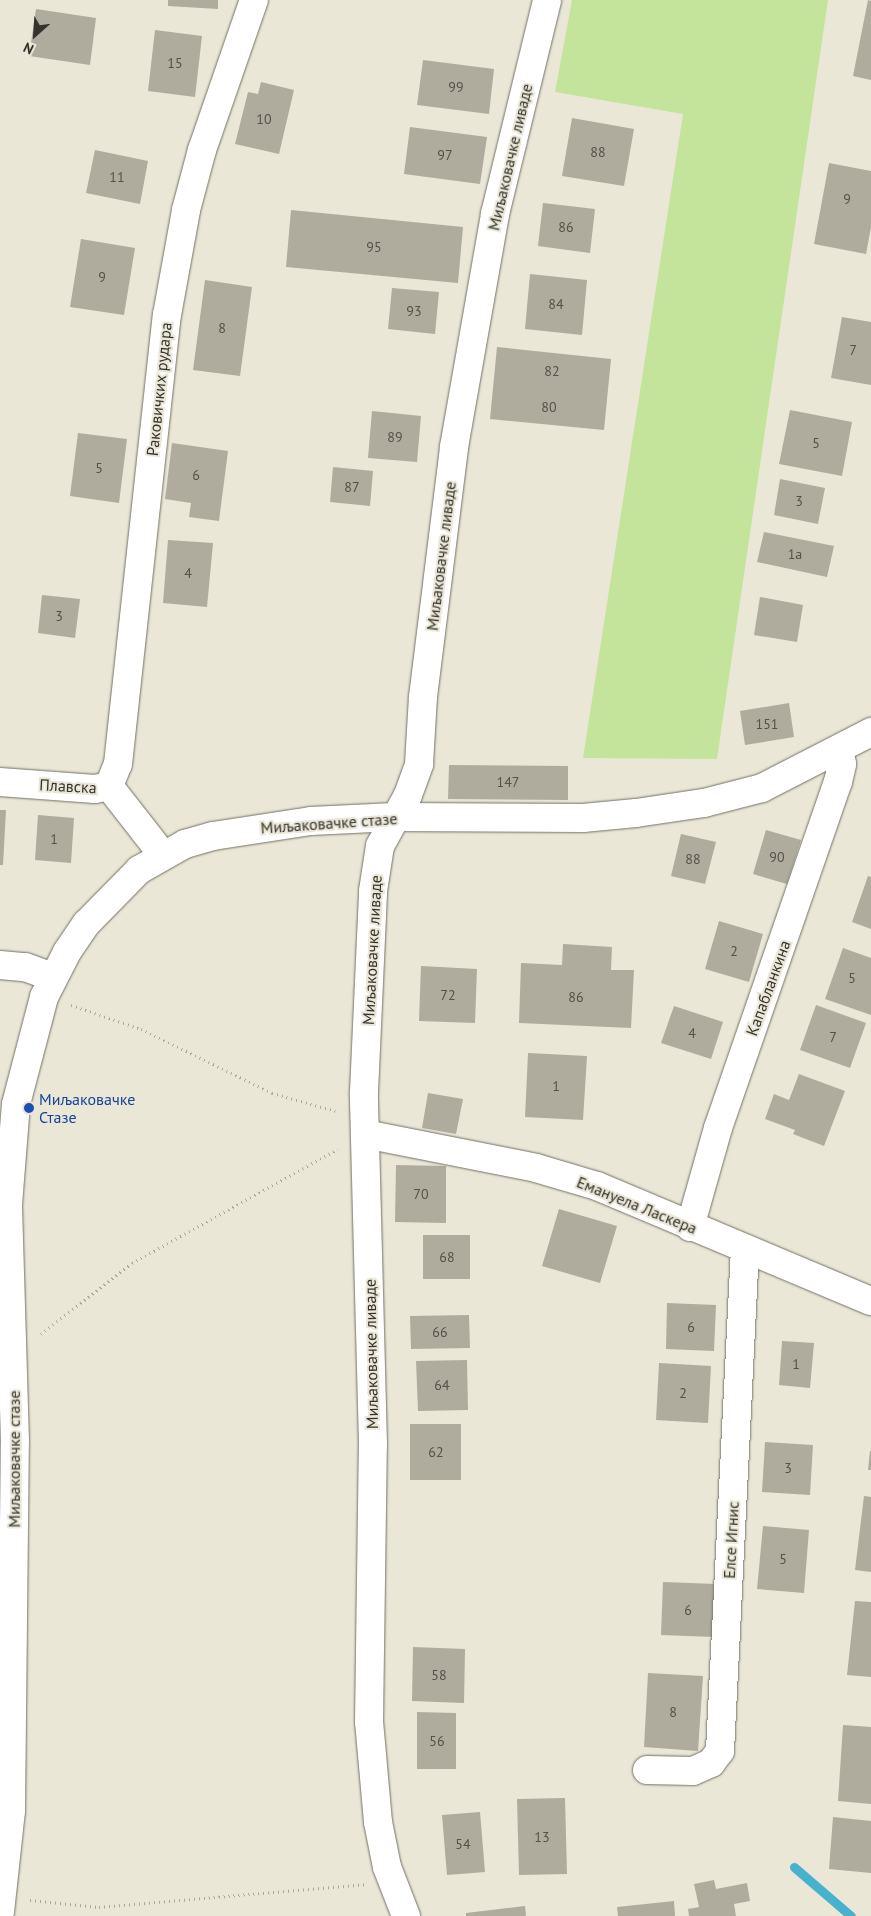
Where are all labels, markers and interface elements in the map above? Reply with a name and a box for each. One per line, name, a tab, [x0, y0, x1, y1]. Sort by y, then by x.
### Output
north arrow	[10, 10, 60, 60]
text: N	[20, 38, 37, 59]
house number: 15	[167, 55, 183, 71]
house number: 99	[448, 79, 464, 95]
street label: Миљаковачке ливаде	[484, 82, 536, 232]
house number: 10	[256, 111, 272, 127]
house number: 88	[590, 144, 606, 160]
house number: 97	[437, 147, 453, 163]
house number: 11	[109, 169, 125, 185]
house number: 9	[843, 191, 851, 207]
house number: 86	[558, 219, 574, 235]
house number: 95	[366, 239, 382, 255]
house number: 9	[98, 269, 106, 285]
house number: 84	[548, 296, 564, 312]
house number: 93	[406, 303, 422, 319]
house number: 8	[218, 320, 226, 336]
street label: Раковичких рудара	[142, 321, 176, 457]
house number: 7	[849, 342, 857, 358]
house number: 82	[544, 363, 560, 379]
house number: 80	[541, 399, 557, 415]
house number: 89	[387, 429, 403, 445]
house number: 5	[812, 435, 820, 451]
house number: 5	[95, 460, 103, 476]
house number: 6	[192, 467, 200, 483]
house number: 87	[344, 479, 360, 495]
street label: Миљаковачке ливаде	[422, 480, 460, 632]
house number: 3	[795, 493, 803, 509]
house number: 1a	[788, 546, 802, 562]
house number: 4	[184, 565, 192, 581]
house number: 3	[55, 608, 63, 624]
house number: 151	[756, 716, 778, 732]
house number: 147	[497, 774, 519, 790]
street label: Плавска	[39, 775, 97, 797]
street label: Миљаковачке стазе	[260, 809, 398, 837]
house number: 1	[50, 831, 58, 847]
house number: 90	[769, 849, 785, 865]
house number: 88	[685, 851, 701, 867]
street label: Миљаковачке ливаде	[358, 874, 386, 1026]
street label: Капабланкина	[742, 938, 794, 1038]
house number: 2	[730, 943, 738, 959]
house number: 5	[848, 970, 856, 986]
house number: 72	[440, 987, 456, 1003]
house number: 86	[568, 989, 584, 1005]
house number: 4	[688, 1025, 696, 1041]
house number: 7	[829, 1029, 837, 1045]
house number: 1	[552, 1078, 560, 1094]
place label: Миљаковачке Стазе	[39, 1089, 135, 1127]
marker: Миљаковачке Стазе	[23, 1102, 35, 1114]
street label: Емануела Ласкера	[574, 1172, 700, 1238]
house number: 70	[413, 1186, 429, 1202]
house number: 68	[439, 1249, 455, 1265]
street label: Миљаковачке ливаде	[360, 1279, 382, 1429]
house number: 6	[687, 1319, 695, 1335]
house number: 66	[432, 1324, 448, 1340]
house number: 1	[792, 1356, 800, 1372]
house number: 64	[434, 1377, 450, 1393]
house number: 2	[679, 1385, 687, 1401]
street label: Миљаковачке стазе	[4, 1390, 24, 1528]
house number: 62	[428, 1444, 444, 1460]
house number: 3	[784, 1460, 792, 1476]
street label: Елсе Игнис	[719, 1501, 743, 1579]
house number: 5	[779, 1551, 787, 1567]
house number: 6	[684, 1602, 692, 1618]
house number: 58	[431, 1667, 447, 1683]
house number: 8	[669, 1704, 677, 1720]
house number: 56	[429, 1733, 445, 1749]
house number: 13	[534, 1829, 550, 1845]
house number: 54	[455, 1836, 471, 1852]

